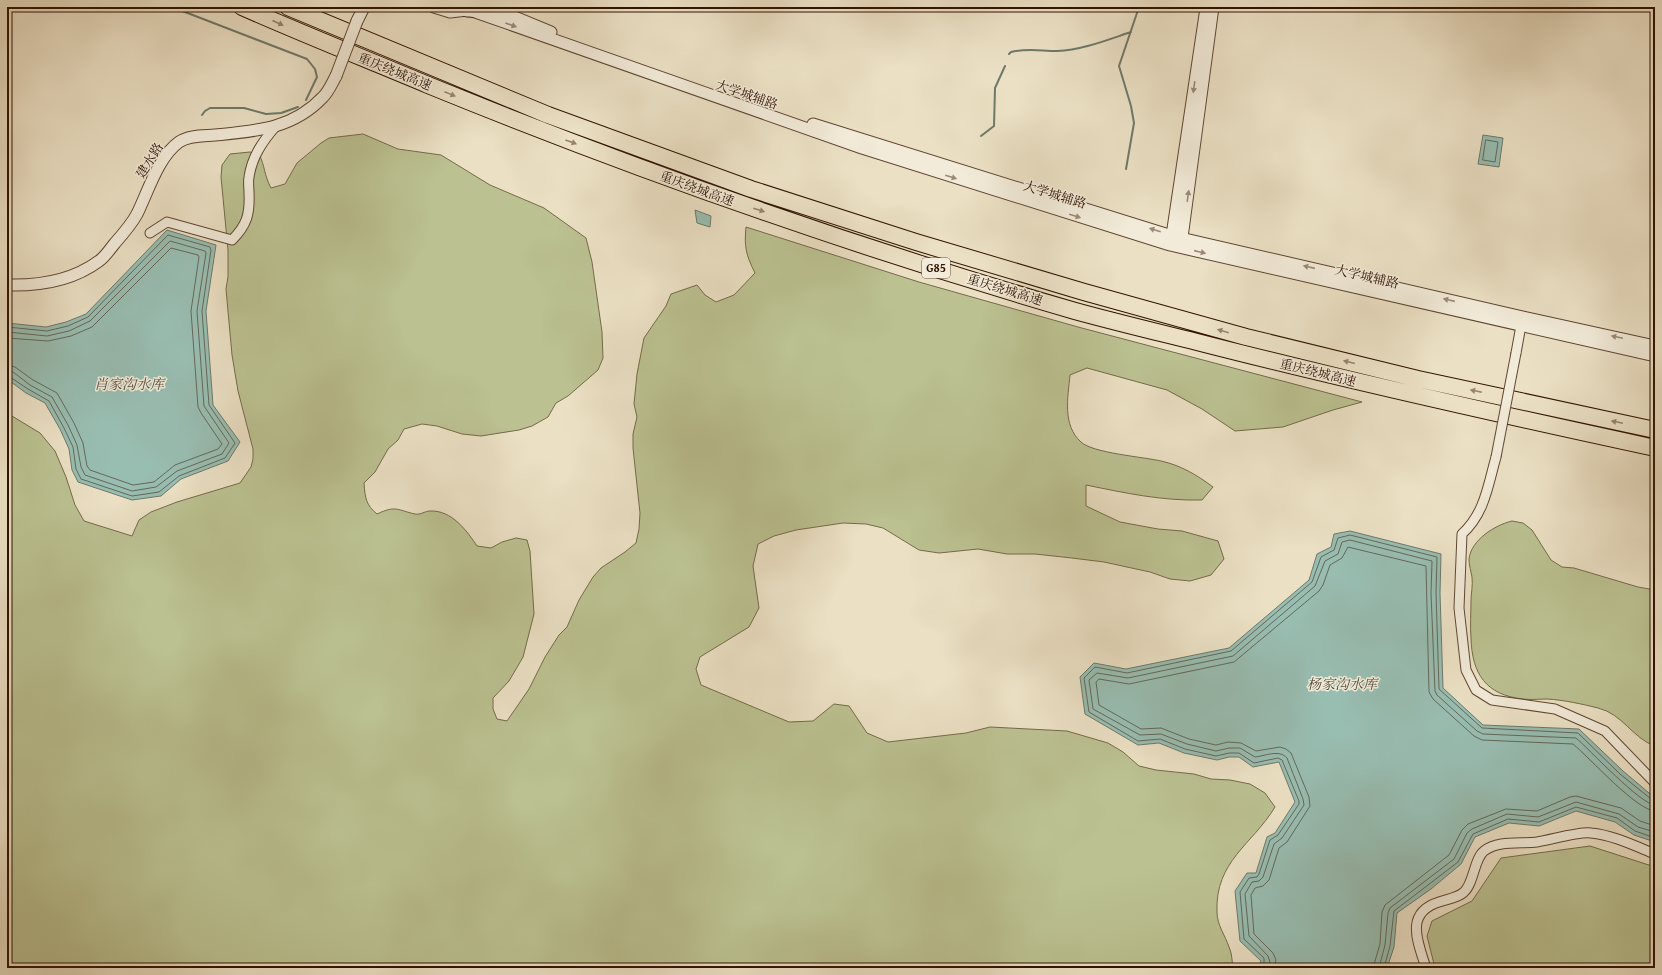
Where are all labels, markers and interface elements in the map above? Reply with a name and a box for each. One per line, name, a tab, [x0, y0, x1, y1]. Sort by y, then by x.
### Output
one-way arrow	[272, 20, 283, 26]
one-way arrow	[505, 23, 517, 29]
street label: 重庆绕城高速	[355, 48, 435, 95]
street label: 大学城辅路	[713, 75, 781, 114]
one-way arrow	[1191, 81, 1197, 93]
one-way arrow	[444, 91, 456, 97]
street label: 建水路	[131, 139, 168, 182]
one-way arrow	[565, 139, 577, 145]
street label: 重庆绕城高速	[657, 166, 737, 211]
one-way arrow	[946, 174, 958, 180]
street label: 大学城辅路	[1021, 176, 1089, 213]
one-way arrow	[1185, 190, 1191, 202]
one-way arrow	[753, 207, 765, 213]
one-way arrow	[1070, 213, 1082, 219]
one-way arrow	[1149, 227, 1161, 233]
one-way arrow	[1194, 250, 1206, 256]
road number: G85	[922, 258, 950, 278]
street label: 大学城辅路	[1333, 260, 1401, 293]
one-way arrow	[1303, 264, 1315, 270]
street label: 重庆绕城高速	[965, 269, 1045, 310]
one-way arrow	[1443, 296, 1455, 302]
one-way arrow	[1217, 328, 1229, 334]
one-way arrow	[1611, 334, 1623, 340]
street label: 重庆绕城高速	[1278, 354, 1358, 391]
one-way arrow	[1343, 359, 1356, 365]
water label: 肖家沟水库	[94, 374, 166, 394]
one-way arrow	[1470, 388, 1482, 394]
one-way arrow	[1611, 418, 1623, 424]
water label: 杨家沟水库	[1307, 674, 1379, 694]

